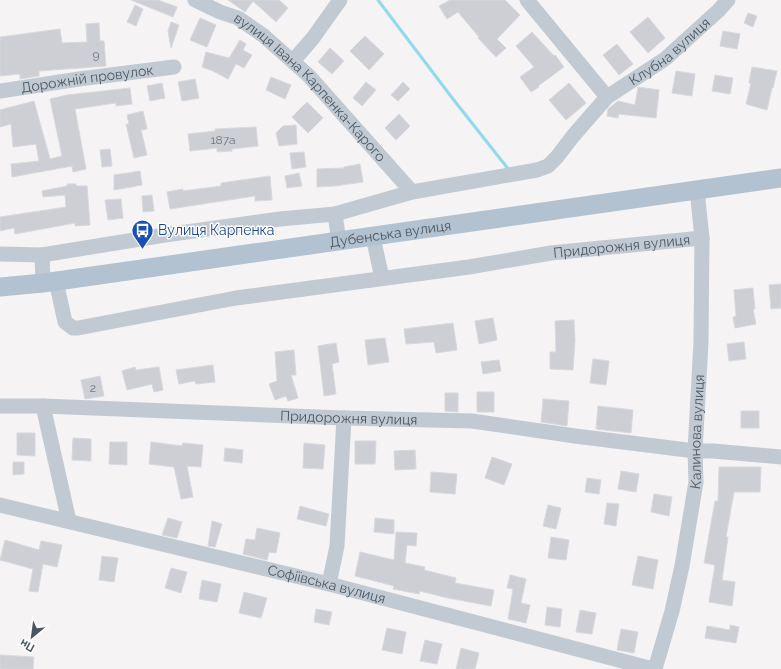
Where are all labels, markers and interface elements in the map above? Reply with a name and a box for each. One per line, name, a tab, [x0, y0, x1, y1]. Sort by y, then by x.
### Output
street label: вулиця Івана Карпенка-Карого	[231, 10, 389, 165]
street label: Клубна вулиця	[626, 14, 713, 88]
house number: 9	[92, 48, 100, 62]
street label: Дорожній провулок	[20, 62, 154, 96]
house number: 187а	[210, 133, 236, 147]
bus stop icon: Вулиця Карпенка	[129, 217, 155, 250]
street label: Дубенська вулиця	[328, 217, 452, 250]
place label: Вулиця Карпенка	[158, 222, 274, 238]
street label: Придорожня вулиця	[553, 231, 691, 261]
street label: Калинова вулиця	[687, 374, 707, 490]
house number: 2	[90, 381, 96, 395]
street label: Придорожня вулиця	[280, 407, 418, 428]
street label: Софіївська вулиця	[266, 562, 387, 607]
north arrow	[12, 617, 52, 657]
text: Пн	[18, 636, 37, 655]

